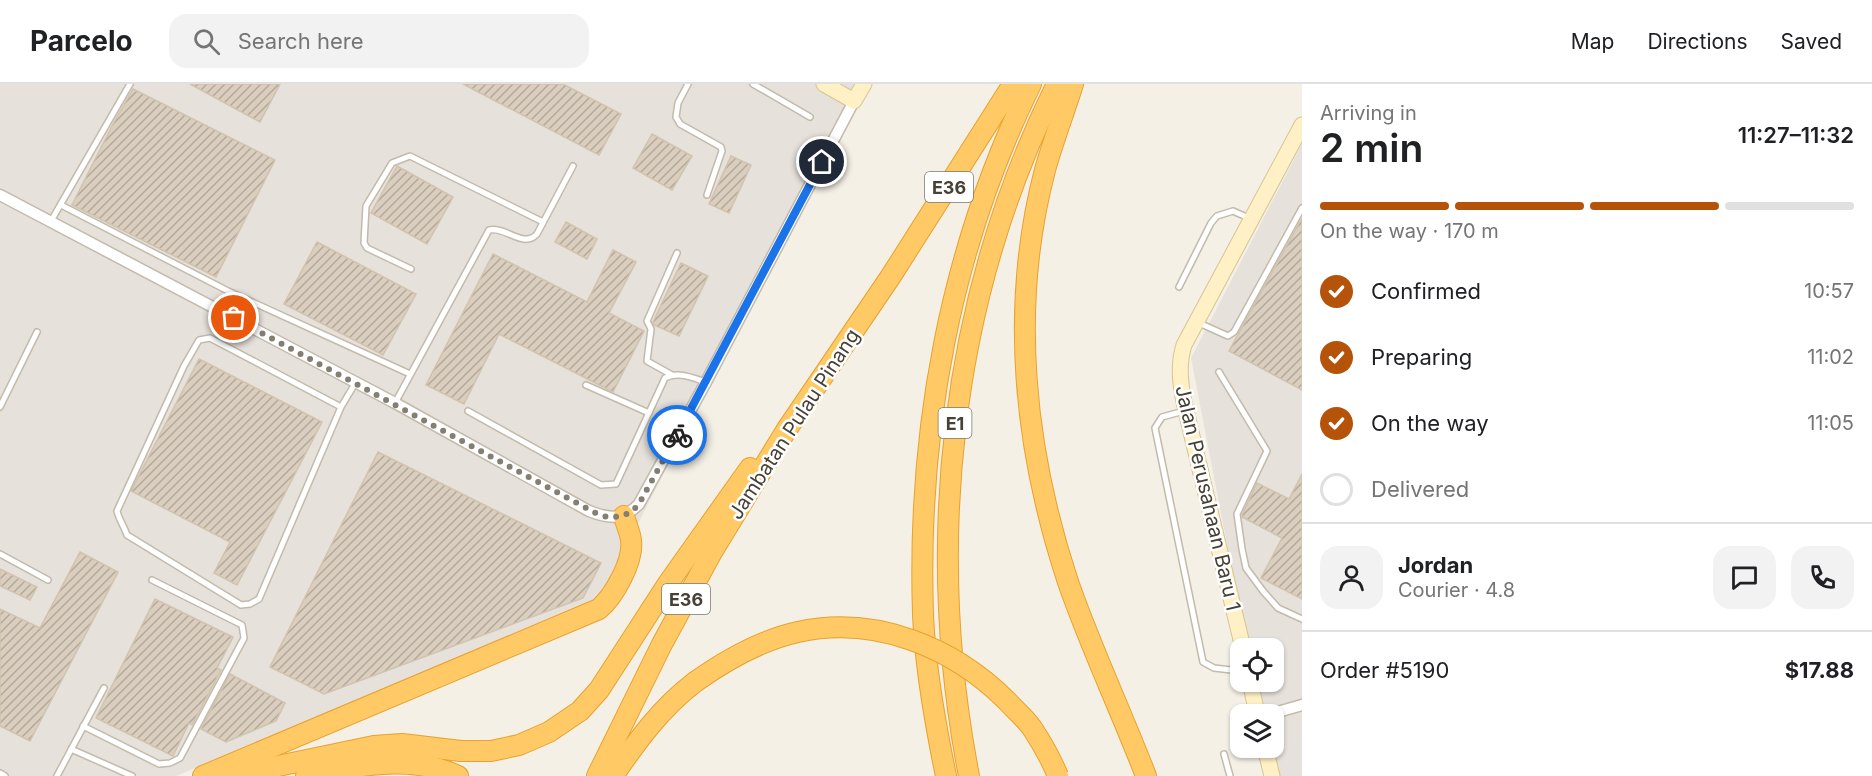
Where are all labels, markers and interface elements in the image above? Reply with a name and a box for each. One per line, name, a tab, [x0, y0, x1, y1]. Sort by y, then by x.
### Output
search box	[169, 14, 589, 68]
text: Parcelo	[30, 24, 133, 58]
icon: search	[190, 25, 223, 58]
text: Search here	[238, 28, 363, 54]
text: Map	[1571, 29, 1614, 54]
text: Directions	[1647, 29, 1748, 54]
text: Saved	[1781, 29, 1842, 54]
text: Arriving in	[1320, 101, 1417, 125]
text: 11:27–11:32	[1738, 122, 1854, 148]
text: 2 min	[1320, 124, 1423, 171]
pin	[796, 136, 847, 187]
icon: home	[805, 145, 838, 178]
road number: E36	[925, 172, 973, 202]
text: On the way · 170 m	[1320, 219, 1499, 243]
icon: check	[1320, 275, 1353, 308]
text: Confirmed	[1371, 278, 1481, 304]
text: 10:57	[1804, 279, 1854, 303]
pin	[208, 292, 259, 343]
icon: bag	[217, 301, 250, 334]
street label: Jambatan Pulau Pinang	[723, 324, 865, 524]
icon: check	[1320, 341, 1353, 374]
text: Preparing	[1371, 344, 1472, 370]
text: 11:02	[1807, 345, 1854, 369]
street label: Jalan Perusahaan Baru 1	[1170, 383, 1246, 613]
courier	[647, 405, 707, 465]
icon: check	[1320, 407, 1353, 440]
road number: E1	[938, 408, 972, 438]
text: On the way	[1371, 410, 1489, 436]
text: 11:05	[1807, 411, 1854, 435]
icon: bike	[661, 419, 694, 452]
text: Delivered	[1371, 476, 1469, 502]
button: person	[1320, 546, 1383, 609]
button: chat	[1713, 546, 1776, 609]
button: phone	[1791, 546, 1854, 609]
text: Jordan	[1398, 552, 1473, 578]
text: Courier · 4.8	[1398, 578, 1515, 602]
road number: E36	[662, 584, 710, 614]
map controls	[1230, 638, 1284, 758]
button: locate	[1230, 638, 1284, 692]
text: Order #5190	[1320, 657, 1449, 683]
text: $17.88	[1785, 657, 1854, 683]
button: layers	[1230, 704, 1284, 758]

